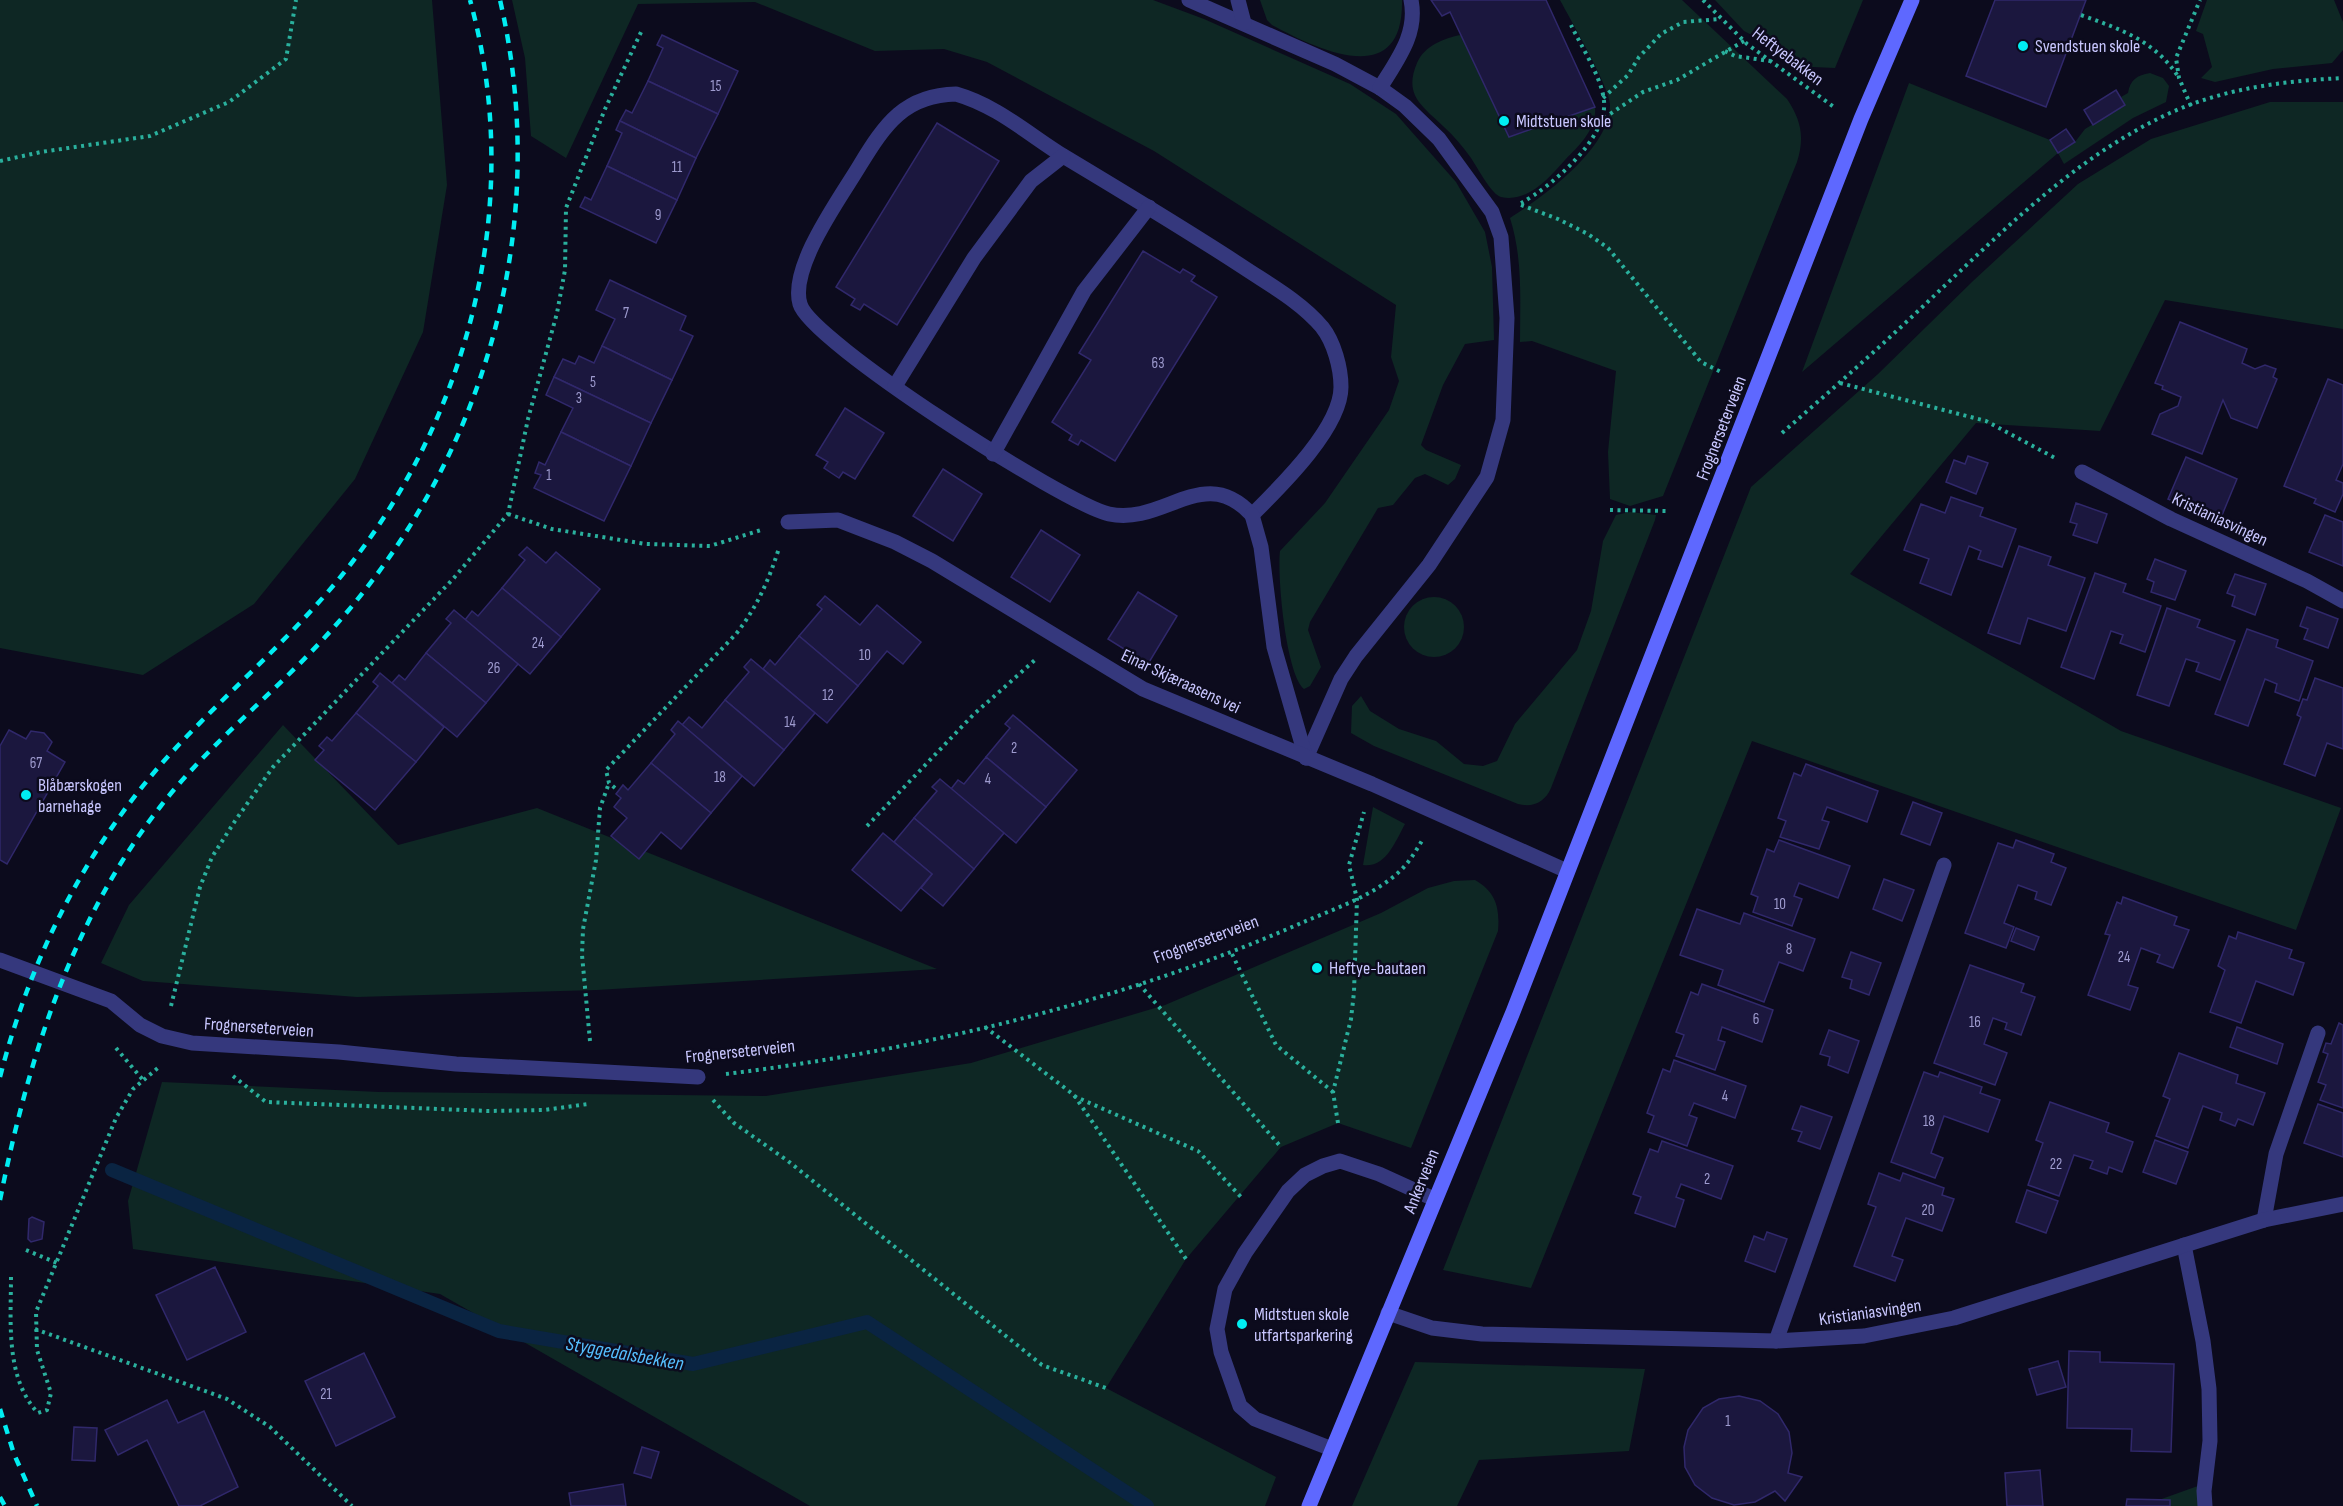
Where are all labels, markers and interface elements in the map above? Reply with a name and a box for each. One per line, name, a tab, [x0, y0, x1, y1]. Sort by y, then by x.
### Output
street label: Heftyebakken	[1748, 23, 1828, 90]
place label: Svendstuen skole	[2035, 36, 2140, 57]
marker: Svendstuen skole	[2016, 39, 2030, 53]
house number: 15	[710, 77, 722, 96]
place label: Midtstuen skole	[1516, 111, 1611, 132]
marker: Midtstuen skole	[1497, 114, 1511, 128]
house number: 11	[672, 158, 683, 177]
house number: 9	[655, 206, 661, 225]
house number: 7	[623, 304, 629, 323]
house number: 63	[1152, 354, 1164, 373]
house number: 5	[590, 373, 596, 392]
street label: Frognerseterveien	[1692, 373, 1751, 483]
house number: 3	[576, 389, 582, 408]
house number: 1	[546, 466, 552, 485]
street label: Kristianiasvingen	[2169, 488, 2271, 551]
house number: 24	[532, 634, 544, 653]
street label: Einar Skjæraasens vei	[1118, 645, 1244, 718]
house number: 10	[859, 646, 871, 665]
house number: 26	[488, 659, 500, 678]
house number: 12	[822, 686, 834, 705]
house number: 14	[784, 713, 796, 732]
house number: 2	[1011, 739, 1017, 758]
house number: 67	[30, 754, 42, 773]
house number: 18	[714, 768, 726, 787]
house number: 4	[985, 770, 991, 789]
place label: Blåbærskogen barnehage	[38, 775, 122, 817]
marker: Blåbærskogen barnehage	[19, 788, 33, 802]
house number: 10	[1774, 895, 1786, 914]
street label: Frognerseterveien	[1151, 911, 1261, 968]
house number: 8	[1786, 940, 1792, 959]
house number: 24	[2118, 948, 2130, 967]
place label: Heftye-bautaen	[1329, 958, 1426, 979]
marker: Heftye-bautaen	[1310, 961, 1324, 975]
house number: 6	[1753, 1010, 1759, 1029]
street label: Frognerseterveien	[203, 1013, 315, 1042]
house number: 16	[1969, 1013, 1981, 1032]
street label: Frognerseterveien	[684, 1035, 796, 1068]
house number: 4	[1722, 1087, 1728, 1106]
house number: 18	[1923, 1112, 1935, 1131]
street label: Ankerveien	[1399, 1146, 1444, 1217]
house number: 22	[2050, 1155, 2062, 1174]
house number: 2	[1704, 1170, 1710, 1189]
house number: 20	[1922, 1201, 1934, 1220]
street label: Kristianiasvingen	[1817, 1295, 1923, 1330]
place label: Midtstuen skole utfartsparkering	[1254, 1304, 1353, 1346]
marker: Midtstuen skole utfartsparkering	[1235, 1317, 1249, 1331]
water label: Styggedalsbekken	[564, 1332, 686, 1376]
house number: 21	[320, 1385, 332, 1404]
house number: 1	[1725, 1412, 1731, 1431]

